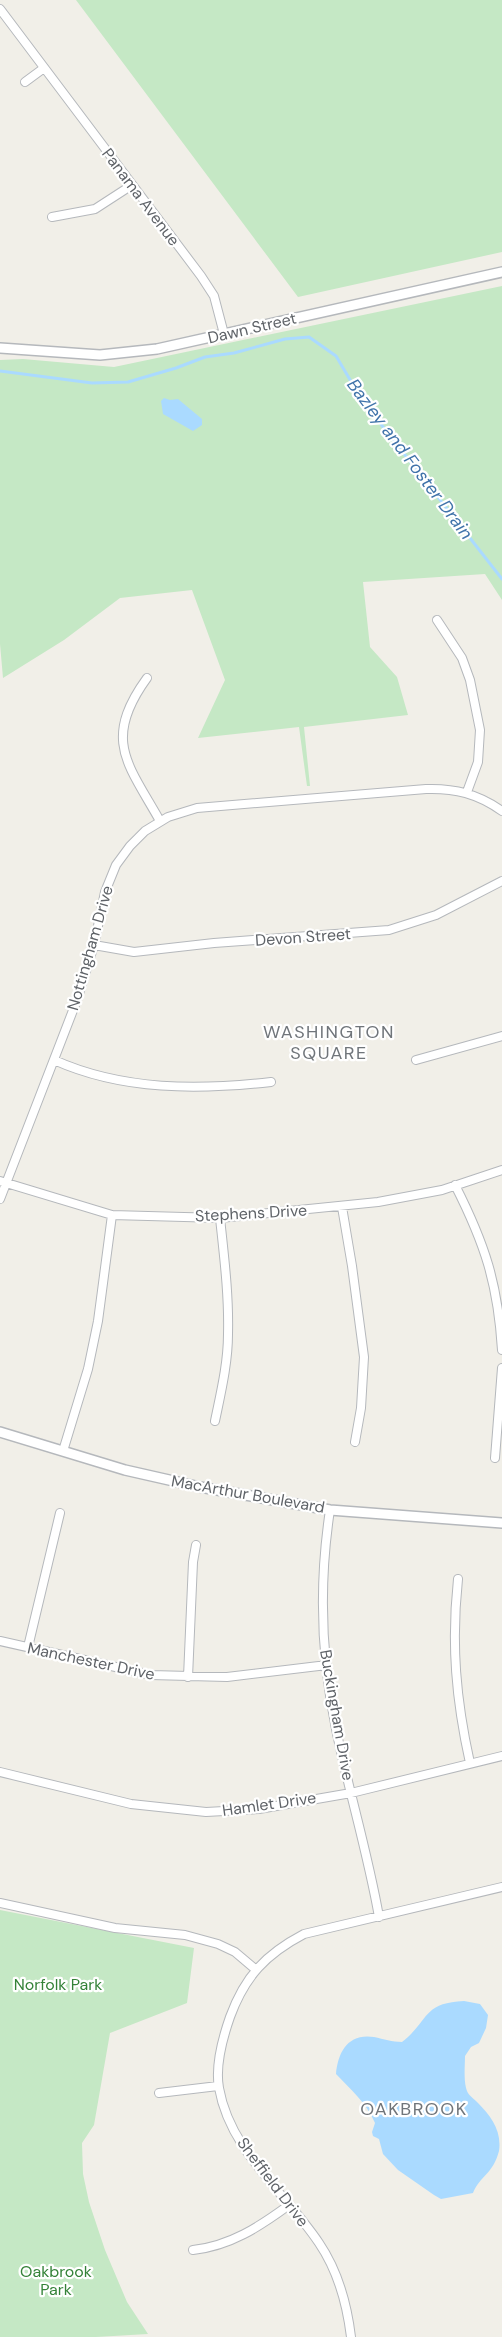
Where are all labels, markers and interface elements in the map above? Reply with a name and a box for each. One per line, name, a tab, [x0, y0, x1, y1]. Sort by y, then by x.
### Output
street label: Panama Avenue	[97, 144, 185, 250]
street label: Dawn Street	[206, 308, 298, 348]
water label: Bazley and Foster Drain	[342, 374, 478, 544]
street label: Nottingham Drive	[62, 883, 118, 1013]
street label: Devon Street	[254, 923, 352, 951]
district label: WASHINGTON SQUARE	[263, 1020, 395, 1065]
street label: Stephens Drive	[194, 1200, 308, 1226]
street label: MacArthur Boulevard	[170, 1470, 326, 1518]
street label: Manchester Drive	[25, 1637, 157, 1685]
street label: Buckingham Drive	[315, 1648, 359, 1782]
street label: Hamlet Drive	[221, 1787, 317, 1821]
park label: Norfolk Park	[14, 1974, 102, 1995]
district label: OAKBROOK	[360, 2097, 468, 2121]
street label: Sheffield Drive	[232, 2133, 314, 2231]
park label: Oakbrook Park	[20, 2261, 92, 2300]

